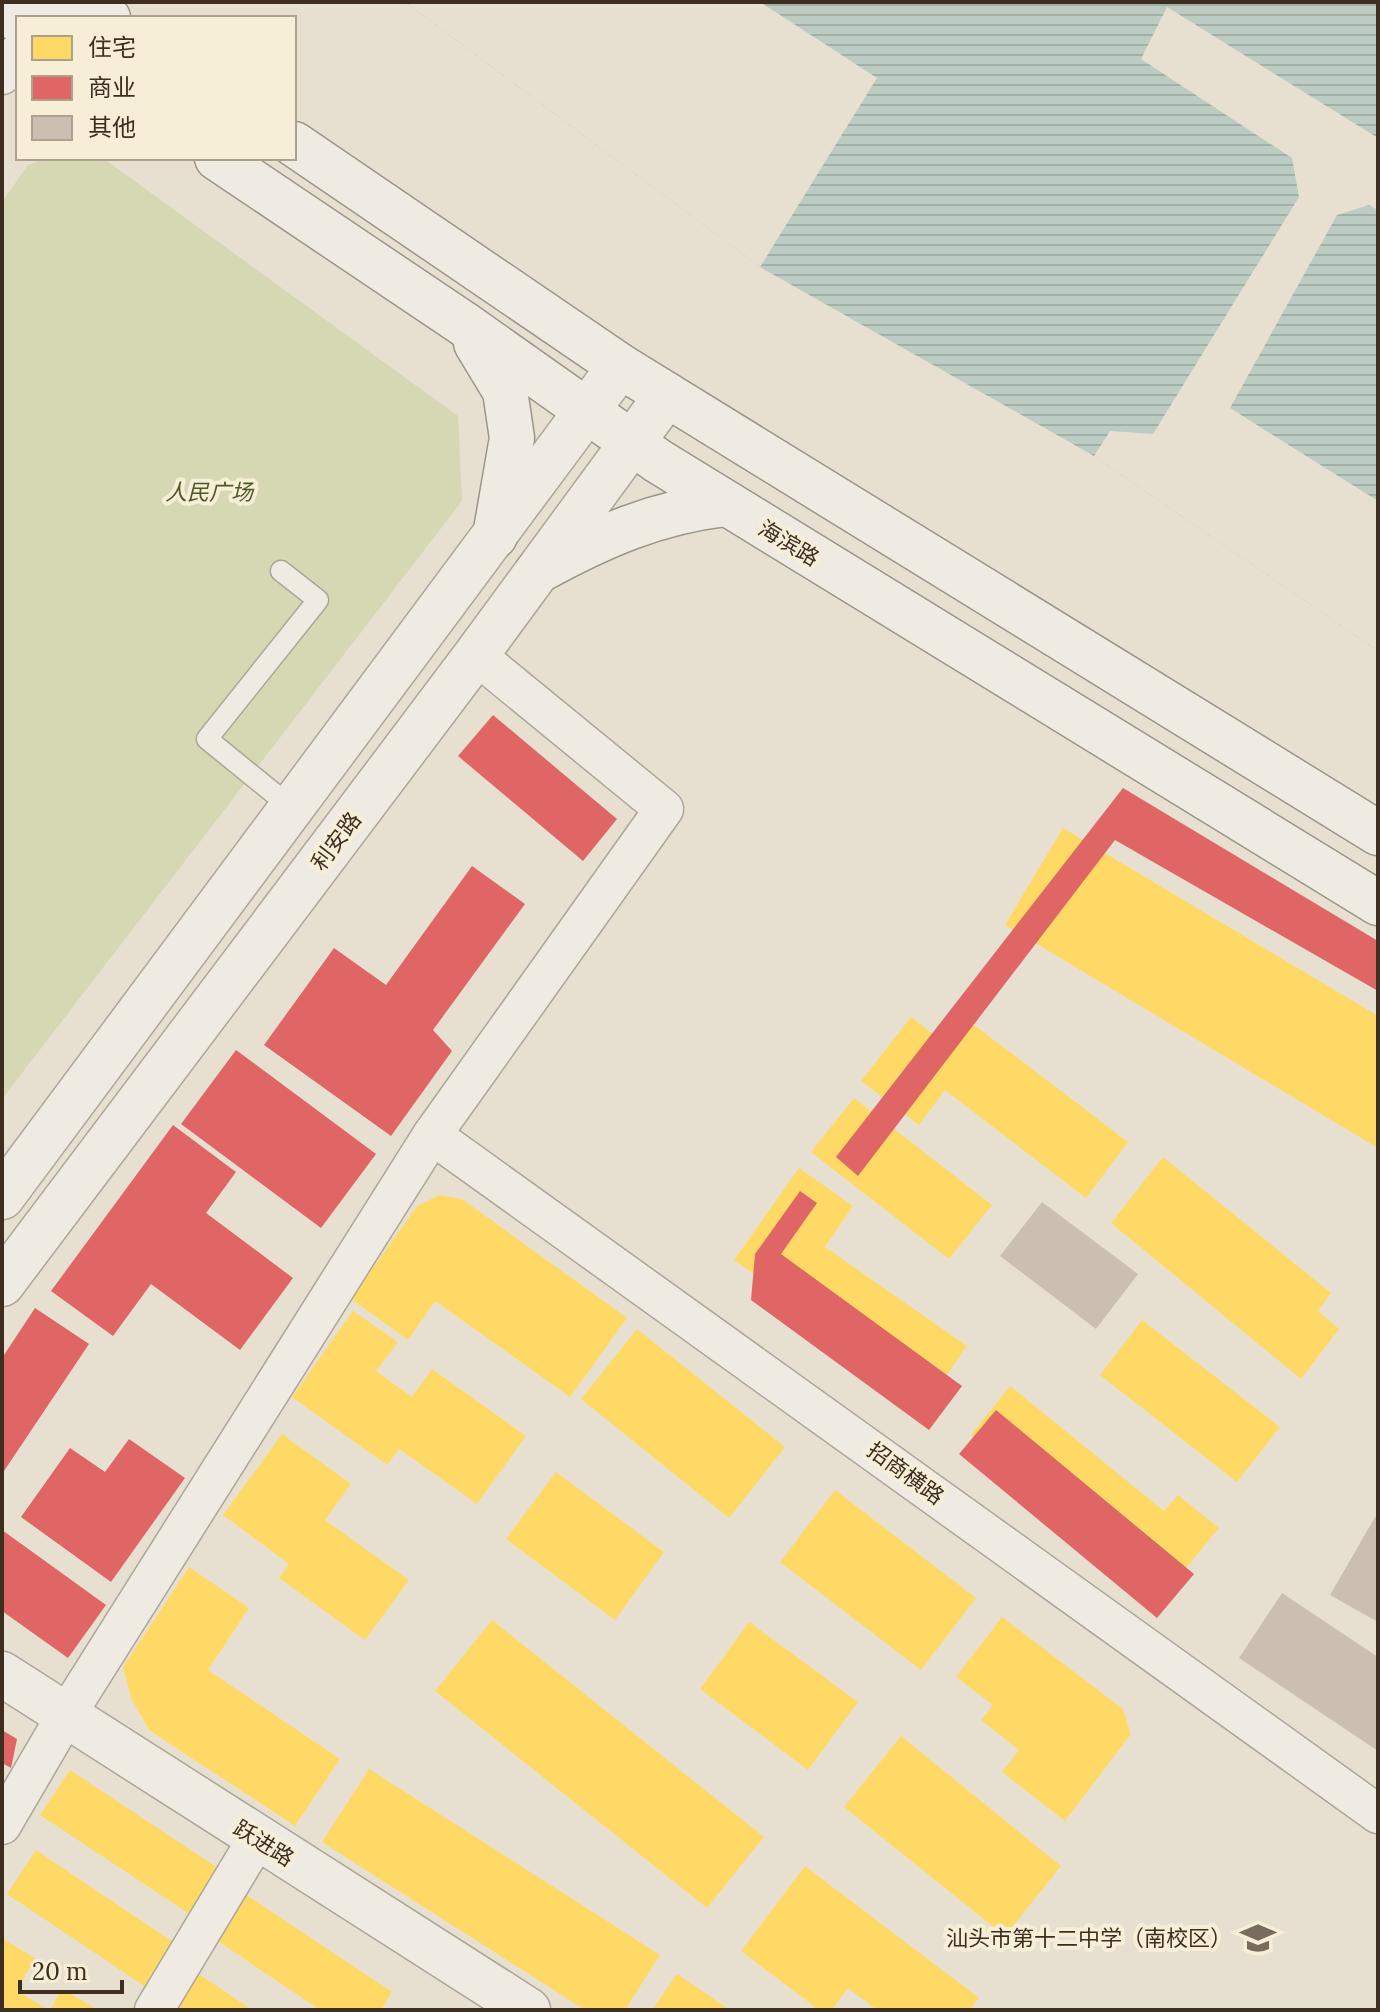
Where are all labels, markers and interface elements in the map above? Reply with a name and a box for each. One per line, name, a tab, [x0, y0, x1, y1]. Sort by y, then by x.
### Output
legend	[16, 16, 296, 160]
text: 住宅	[88, 32, 136, 63]
text: 商业	[88, 72, 136, 103]
text: 其他	[88, 112, 136, 143]
park label: 人民广场	[165, 478, 255, 506]
street label: 海滨路	[753, 514, 825, 572]
street label: 利安路	[305, 806, 367, 876]
street label: 招商横路	[862, 1436, 950, 1510]
street label: 跃进路	[229, 1814, 299, 1872]
school or university icon: 汕头市第十二中学（南校区）	[1239, 1919, 1277, 1957]
place label: 汕头市第十二中学（南校区）	[946, 1924, 1232, 1952]
scale bar	[20, 1944, 122, 1994]
text: 20 m	[32, 1956, 88, 1987]

